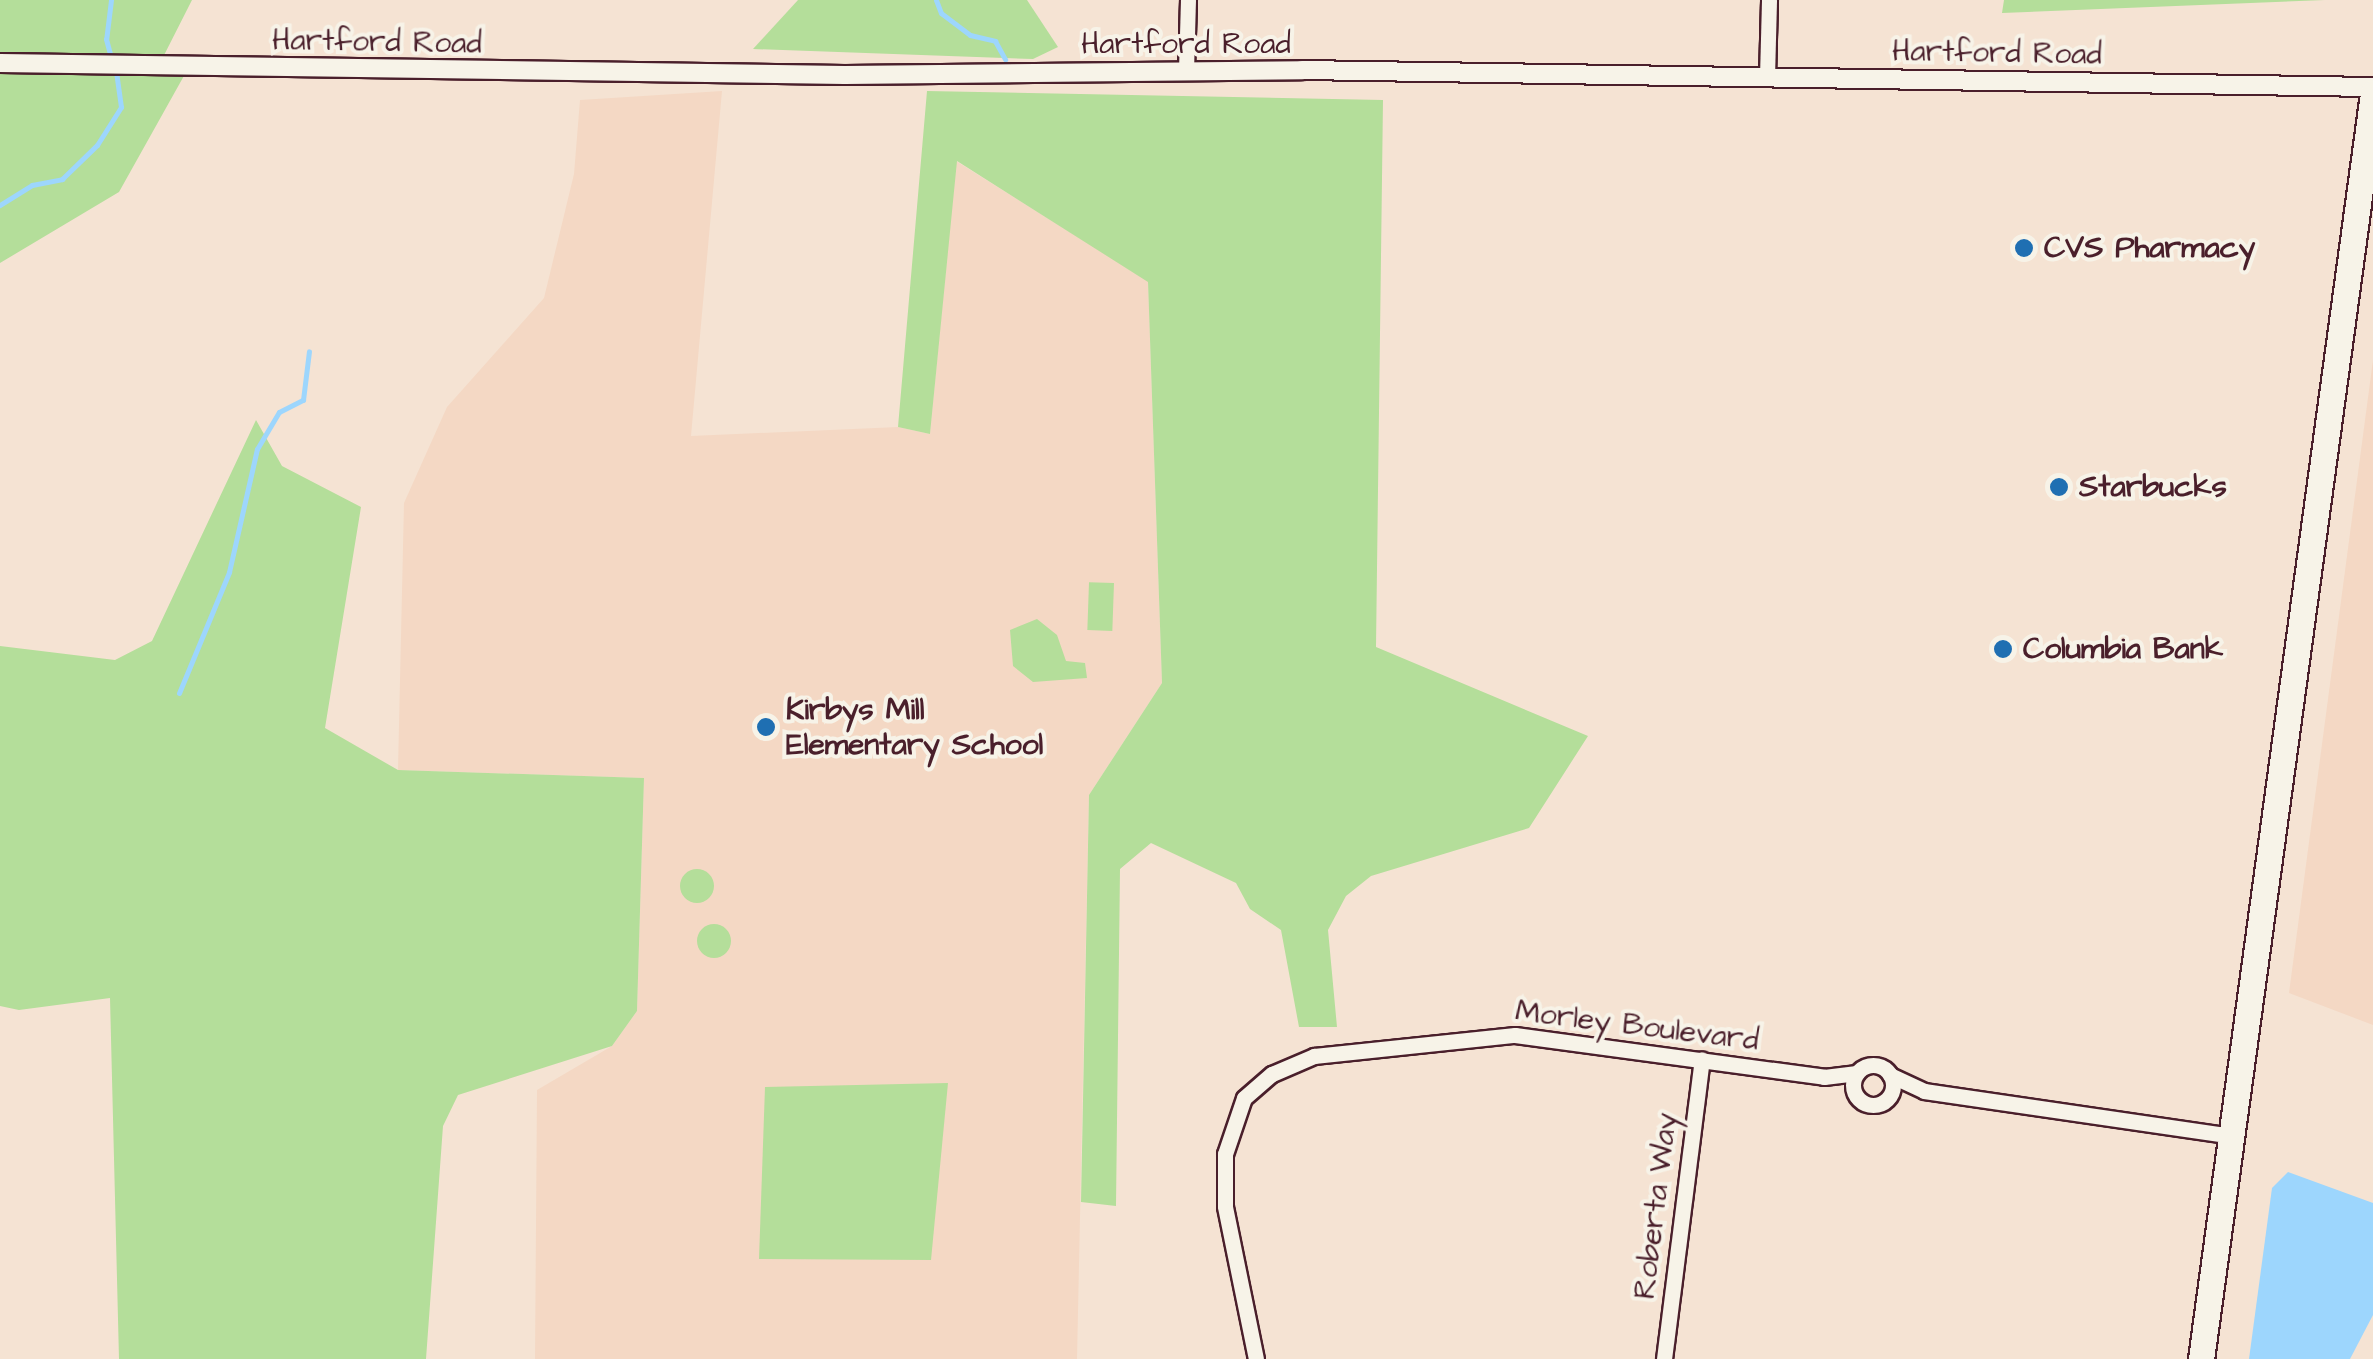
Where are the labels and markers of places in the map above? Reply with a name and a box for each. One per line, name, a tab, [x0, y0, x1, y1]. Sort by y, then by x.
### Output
place label: CVS Pharmacy	[2044, 230, 2255, 266]
marker: CVS Pharmacy	[2013, 237, 2035, 259]
place label: Starbucks	[2079, 469, 2227, 505]
marker: Starbucks	[2048, 476, 2070, 498]
place label: Columbia Bank	[2023, 631, 2223, 667]
marker: Columbia Bank	[1992, 638, 2014, 660]
place label: Kirbys Mill Elementary School	[786, 692, 1043, 762]
marker: Kirbys Mill Elementary School	[755, 716, 777, 738]

